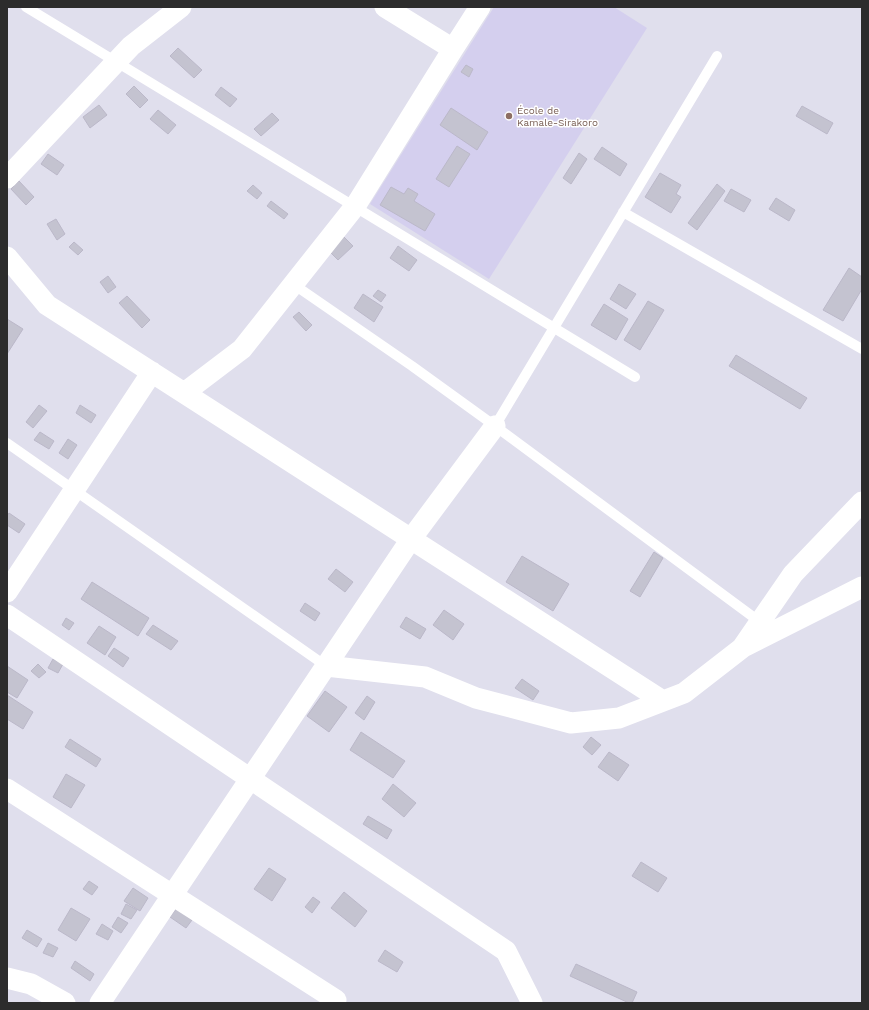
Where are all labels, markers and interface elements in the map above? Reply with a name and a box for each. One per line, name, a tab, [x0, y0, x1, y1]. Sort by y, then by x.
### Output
place label: École de Kamale-Sirakoro	[517, 105, 598, 128]
marker: École de Kamale-Sirakoro	[504, 111, 514, 121]

